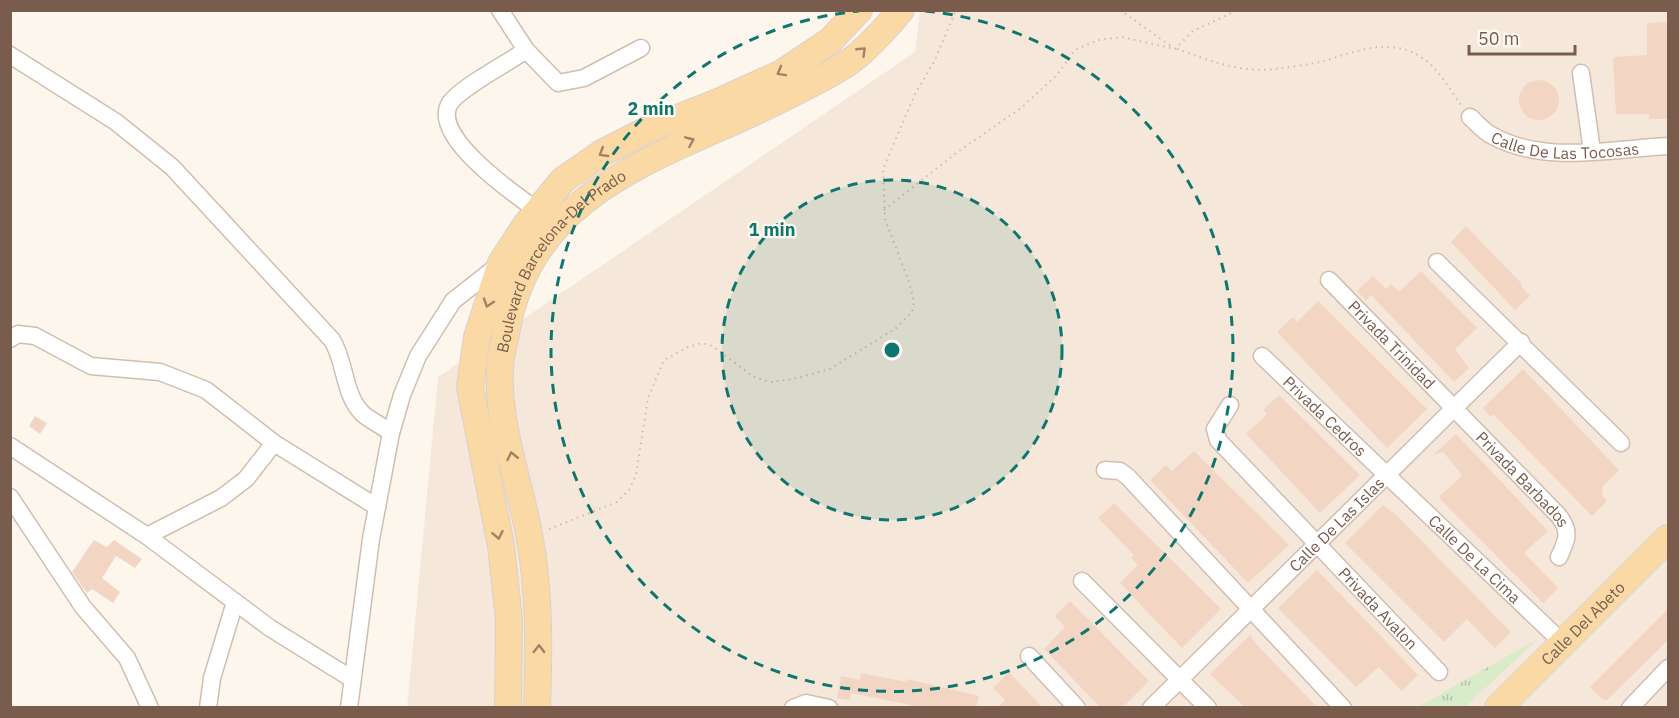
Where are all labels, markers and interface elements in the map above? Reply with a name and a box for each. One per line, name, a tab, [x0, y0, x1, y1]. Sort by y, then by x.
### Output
scale bar	[1469, 18, 1576, 56]
text: 50 m	[1478, 27, 1520, 50]
one-way arrow	[854, 47, 865, 58]
one-way arrow	[777, 65, 787, 77]
text: 2 min	[627, 97, 675, 120]
street label: Calle De Las Tocosas	[1488, 127, 1640, 163]
one-way arrow	[684, 136, 695, 148]
one-way arrow	[599, 145, 609, 157]
street label: Boulevard Barcelona-Del Prado	[492, 165, 629, 355]
text: 1 min	[748, 218, 796, 241]
street label: Privada Trinidad	[1344, 296, 1439, 393]
one-way arrow	[482, 297, 495, 308]
centre of rings	[882, 340, 902, 360]
street label: Privada Cedros	[1279, 372, 1371, 461]
street label: Privada Barbados	[1472, 427, 1574, 531]
one-way arrow	[507, 452, 520, 462]
street label: Calle De Las Islas	[1285, 473, 1388, 576]
street label: Calle De La Cima	[1424, 510, 1525, 608]
one-way arrow	[491, 530, 504, 540]
street label: Privada Avalon	[1334, 563, 1422, 653]
street label: Calle Del Abeto	[1537, 577, 1629, 669]
one-way arrow	[532, 645, 545, 654]

